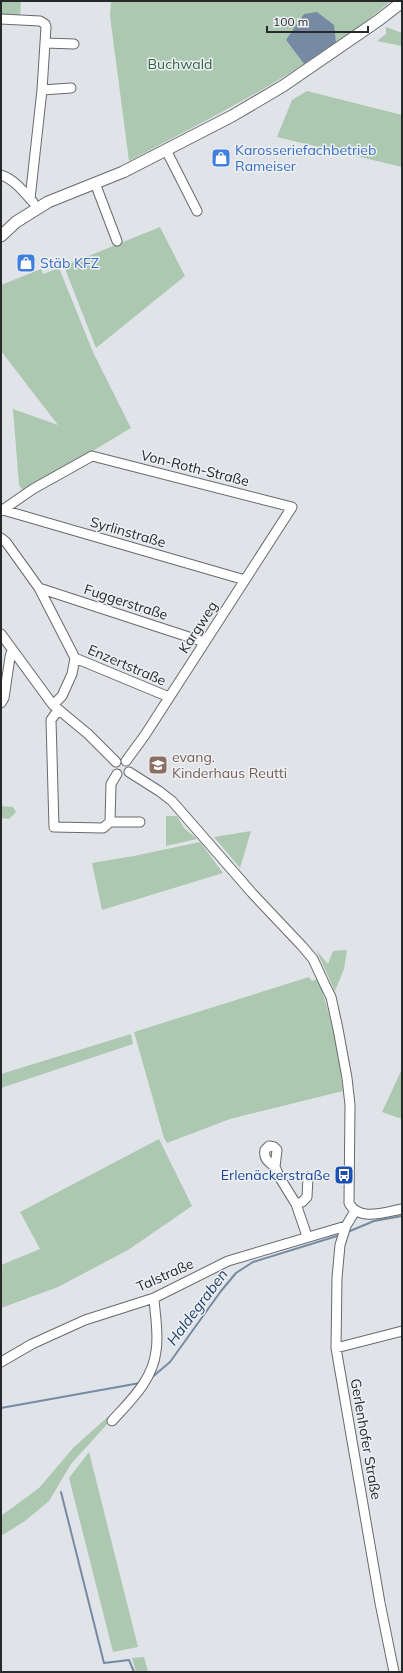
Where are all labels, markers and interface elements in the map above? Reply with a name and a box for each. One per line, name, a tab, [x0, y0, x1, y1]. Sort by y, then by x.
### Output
scale bar	[267, 8, 368, 34]
text: 100 m	[273, 14, 308, 29]
park label: Buchwald	[148, 55, 212, 73]
place label: Karosseriefachbetrieb Rameiser	[235, 141, 376, 175]
shop icon: Karosseriefachbetrieb Rameiser	[210, 147, 232, 169]
shop icon: Stäb KFZ	[15, 252, 37, 274]
place label: Stäb KFZ	[40, 254, 99, 272]
street label: Von-Roth-Straße	[139, 446, 251, 490]
street label: Syrlinstraße	[88, 513, 168, 551]
street label: Fuggerstraße	[82, 580, 170, 624]
street label: Kargweg	[174, 597, 222, 657]
street label: Enzertstraße	[85, 640, 169, 690]
place label: evang. Kinderhaus Reutti	[172, 748, 287, 782]
school or university icon: evang. Kinderhaus Reutti	[147, 754, 169, 776]
bus stop icon: Erlenäckerstraße	[333, 1164, 355, 1186]
place label: Erlenäckerstraße	[221, 1166, 330, 1184]
street label: Talstraße	[134, 1254, 196, 1296]
water label: Haldegraben	[162, 1265, 232, 1349]
street label: Gerlenhofer Straße	[346, 1377, 386, 1501]

